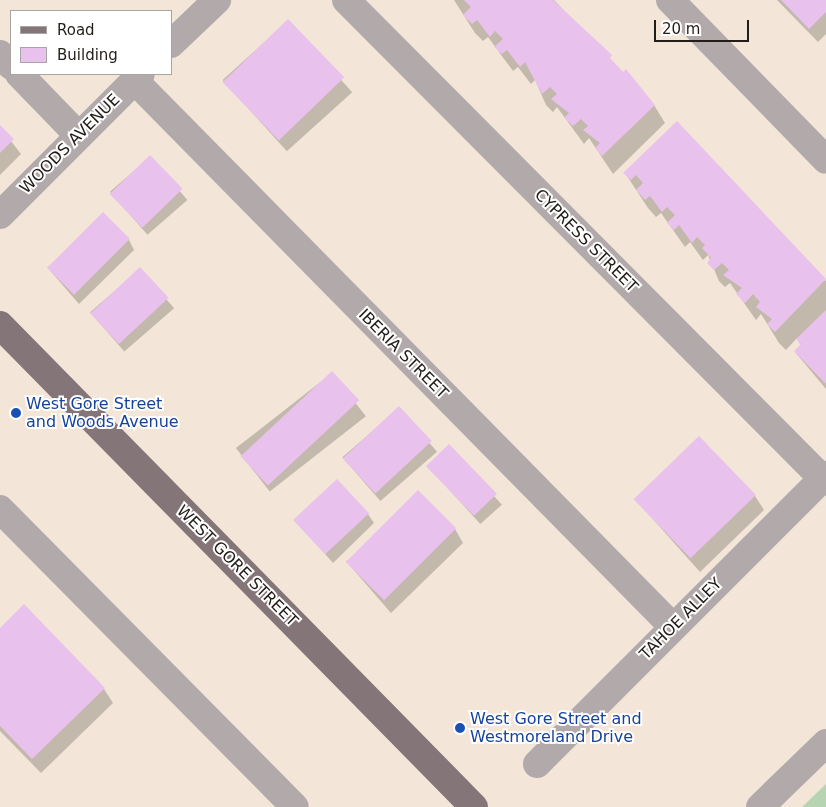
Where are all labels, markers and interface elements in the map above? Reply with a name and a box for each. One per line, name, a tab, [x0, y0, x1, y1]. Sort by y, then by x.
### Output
legend	[10, 10, 172, 75]
scale bar	[656, 10, 751, 42]
text: 20 m	[662, 20, 700, 38]
text: Road	[57, 21, 95, 39]
text: Building	[57, 46, 118, 64]
street label: WOODS AVENUE	[16, 90, 124, 198]
street label: CYPRESS STREET	[530, 185, 642, 297]
street label: IBERIA STREET	[354, 305, 452, 403]
place label: West Gore Street and Woods Avenue	[26, 394, 179, 432]
marker: West Gore Street and Woods Avenue	[10, 407, 22, 419]
street label: WEST GORE STREET	[172, 501, 302, 631]
street label: TAHOE ALLEY	[636, 574, 726, 664]
place label: West Gore Street and Westmoreland Drive	[470, 709, 642, 747]
marker: West Gore Street and Westmoreland Drive	[454, 722, 466, 734]

